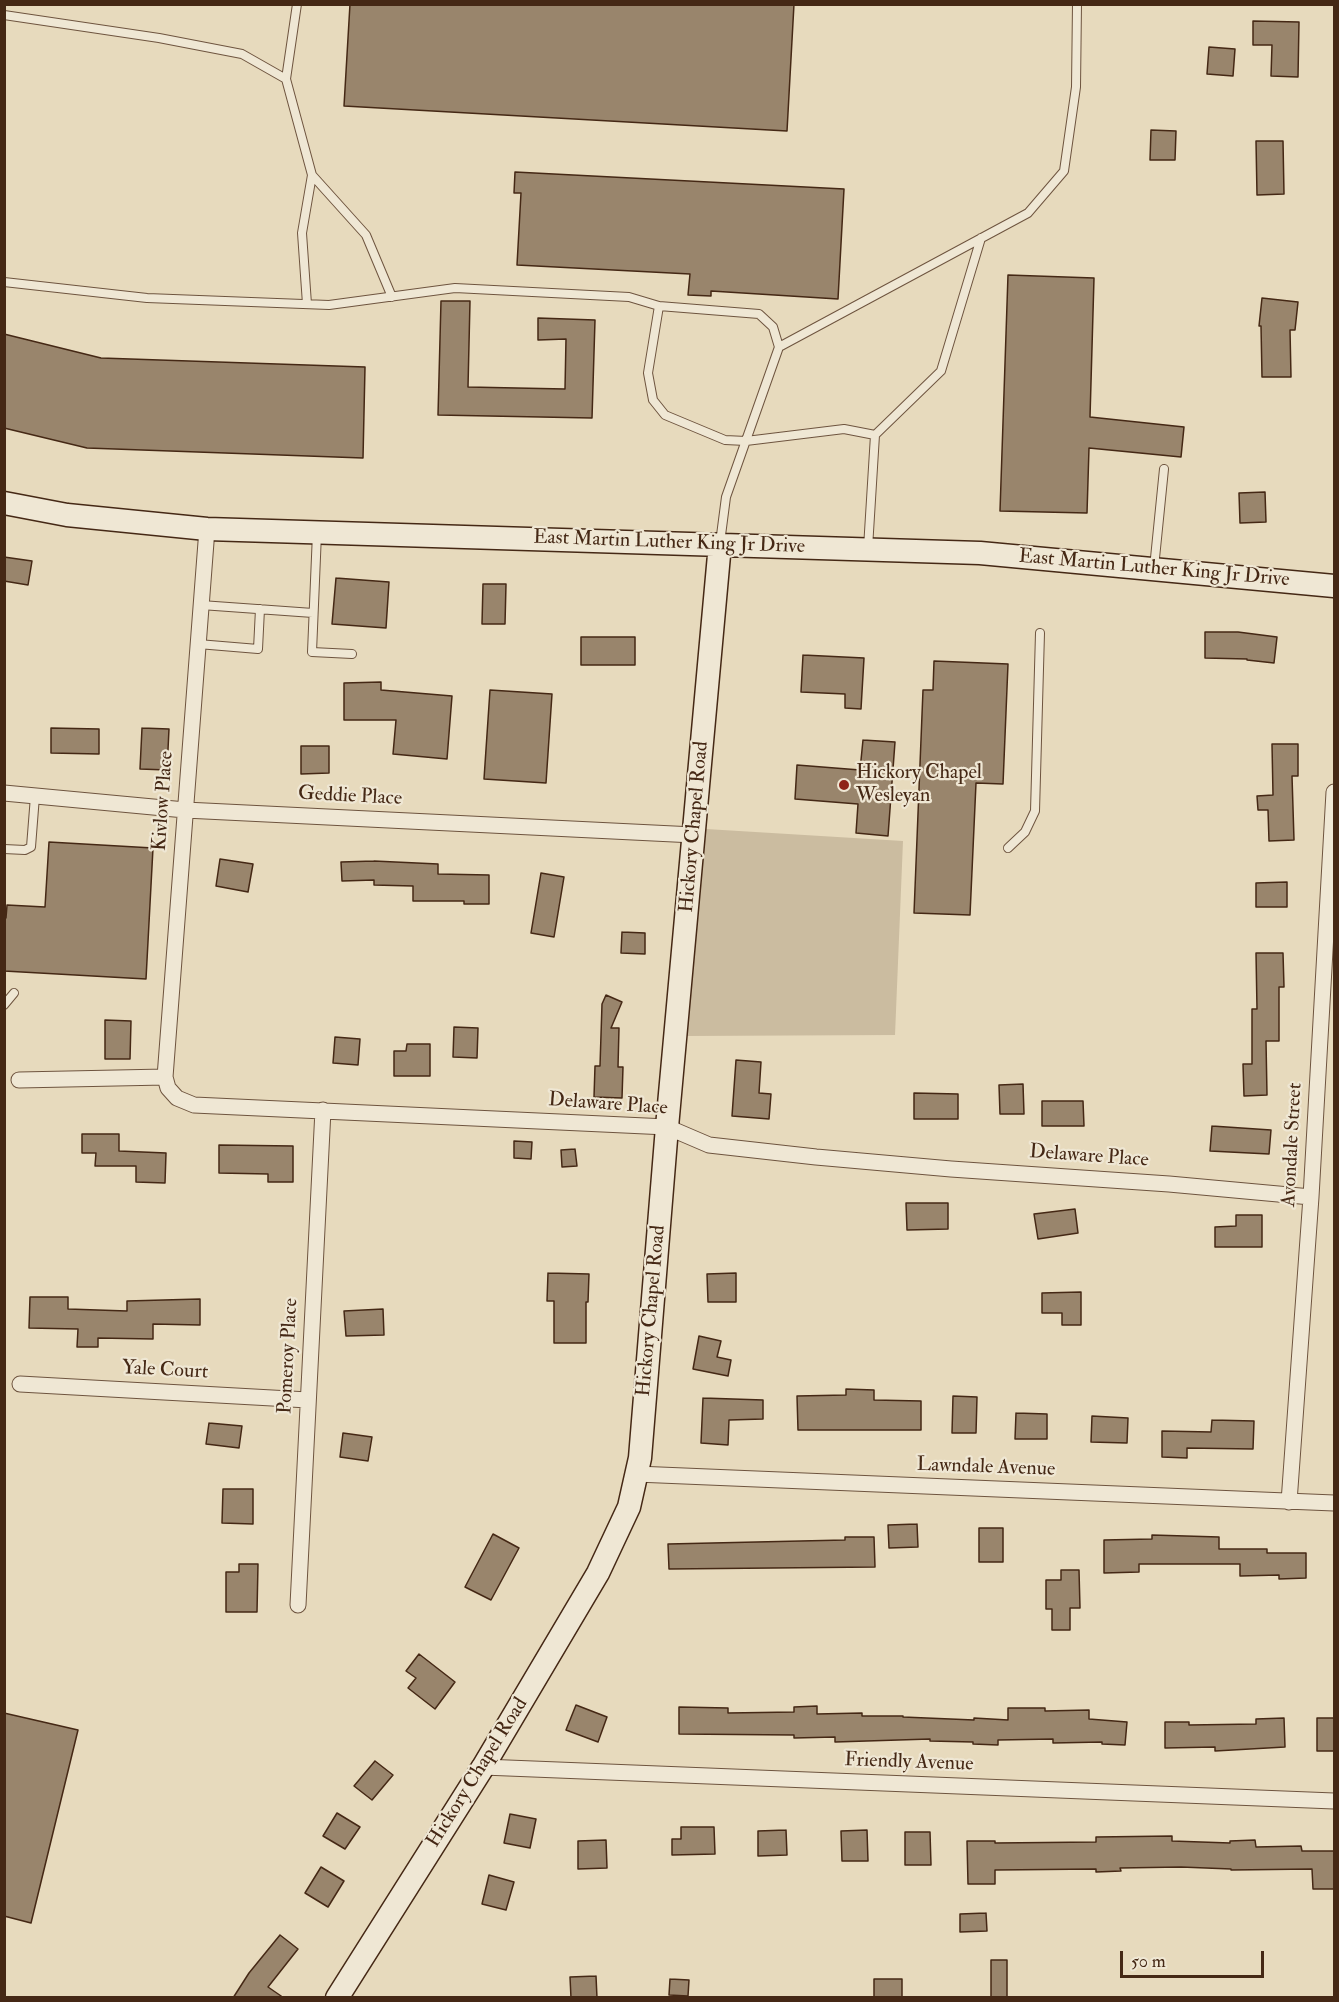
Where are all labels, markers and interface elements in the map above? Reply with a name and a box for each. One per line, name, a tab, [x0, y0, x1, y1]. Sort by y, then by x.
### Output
street label: East Martin Luther King Jr Drive	[533, 526, 805, 560]
street label: East Martin Luther King Jr Drive	[1017, 545, 1291, 593]
street label: Hickory Chapel Road	[676, 740, 714, 914]
street label: Kivlow Place	[149, 750, 179, 852]
place label: Hickory Chapel Wesleyan	[856, 762, 982, 809]
marker: Hickory Chapel Wesleyan	[837, 778, 851, 792]
street label: Geddie Place	[297, 782, 403, 812]
street label: Avondale Street	[1278, 1082, 1308, 1208]
street label: Delaware Place	[547, 1089, 669, 1121]
street label: Delaware Place	[1028, 1141, 1150, 1173]
street label: Hickory Chapel Road	[633, 1224, 671, 1398]
street label: Pomeroy Place	[274, 1297, 304, 1415]
street label: Yale Court	[121, 1357, 209, 1385]
street label: Lawndale Avenue	[916, 1454, 1056, 1482]
street label: Hickory Chapel Road	[422, 1694, 534, 1852]
street label: Friendly Avenue	[844, 1749, 974, 1777]
scale bar	[1123, 1939, 1267, 1977]
text: 50 m	[1131, 1950, 1166, 1973]

